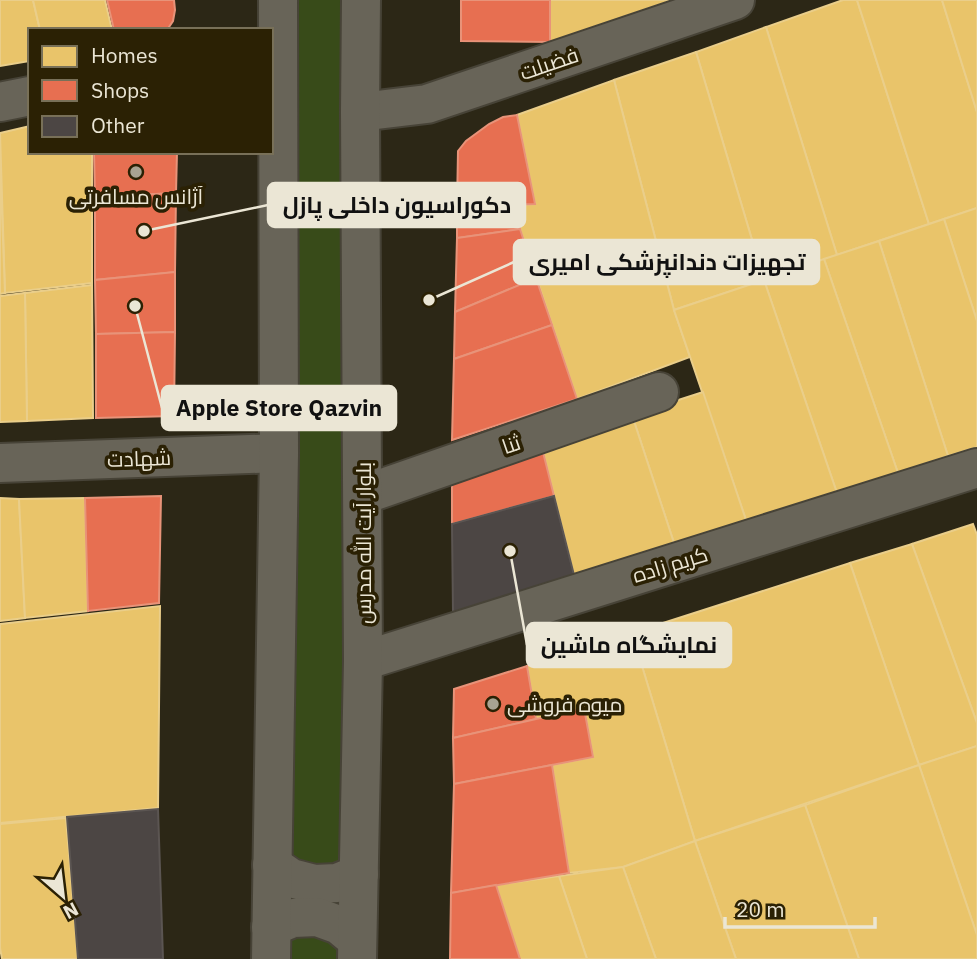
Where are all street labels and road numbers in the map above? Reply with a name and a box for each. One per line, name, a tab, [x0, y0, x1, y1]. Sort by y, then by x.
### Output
street label: فضیلت	[516, 40, 582, 86]
street label: ثنا	[498, 428, 524, 460]
street label: شهادت	[106, 443, 172, 473]
street label: بلوار آیت الله مدرس	[349, 462, 377, 624]
street label: کریم زاده	[629, 539, 711, 590]

